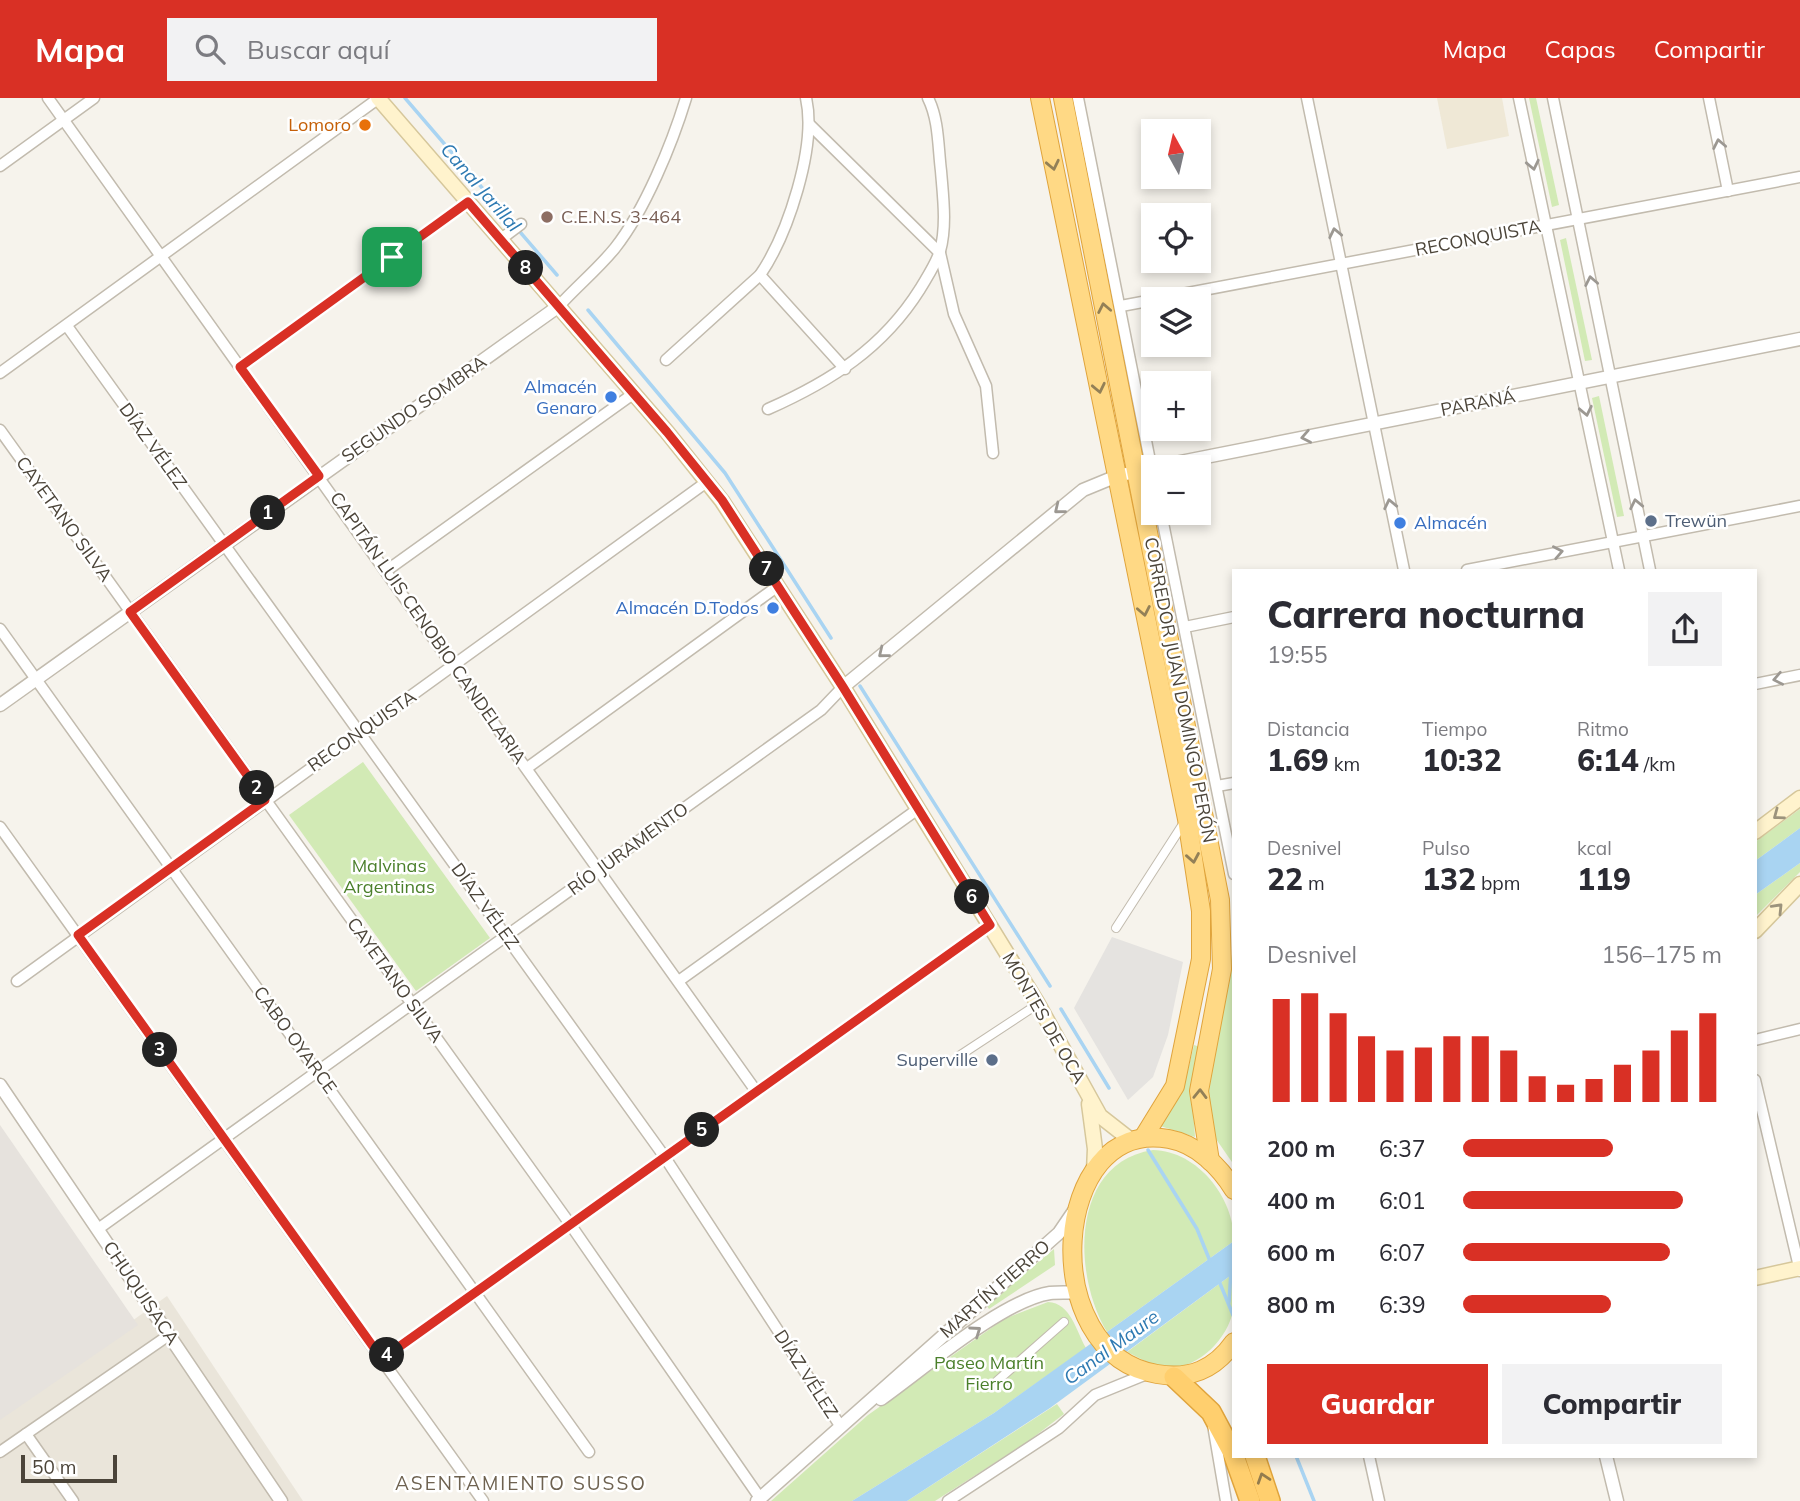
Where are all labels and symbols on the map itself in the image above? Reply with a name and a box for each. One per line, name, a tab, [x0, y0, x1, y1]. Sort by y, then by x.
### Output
place label: Lomoro	[288, 113, 351, 136]
marker: Lomoro	[357, 117, 373, 133]
north arrow	[1141, 119, 1211, 189]
water label: Canal Jarillal	[436, 138, 526, 237]
one-way arrow	[1712, 138, 1727, 150]
one-way arrow	[1045, 159, 1060, 171]
one-way arrow	[1525, 159, 1540, 171]
place label: C.E.N.S. 3-464	[561, 205, 681, 228]
marker: C.E.N.S. 3-464	[539, 209, 555, 225]
street label: RECONQUISTA	[1413, 214, 1543, 261]
pin	[362, 227, 422, 287]
one-way arrow	[1328, 227, 1343, 239]
pin: 8	[508, 250, 544, 286]
one-way arrow	[1585, 275, 1600, 287]
one-way arrow	[1098, 302, 1113, 314]
street label: SEGUNDO SOMBRA	[337, 350, 491, 467]
place label: Almacén Genaro	[524, 375, 597, 419]
one-way arrow	[1091, 382, 1106, 394]
street label: PARANÁ	[1438, 384, 1517, 421]
marker: Almacén Genaro	[603, 389, 619, 405]
street label: DÍAZ VÉLEZ	[114, 398, 193, 493]
one-way arrow	[1578, 405, 1593, 417]
one-way arrow	[1300, 429, 1312, 444]
street label: CAYETANO SILVA	[11, 452, 118, 586]
street label: CAPITÁN LUIS CENOBIO CANDELARIA	[325, 487, 532, 768]
pin: 1	[250, 496, 286, 530]
one-way arrow	[1383, 498, 1398, 510]
one-way arrow	[1630, 498, 1645, 510]
one-way arrow	[1054, 501, 1066, 514]
place label: Trewün	[1665, 509, 1727, 532]
place label: Almacén	[1414, 511, 1487, 534]
marker: Trewün	[1643, 513, 1659, 529]
marker: Almacén	[1392, 515, 1408, 531]
street label: CORREDOR JUAN DOMINGO PERÓN	[1140, 535, 1221, 845]
one-way arrow	[1552, 546, 1564, 561]
pin: 7	[750, 552, 784, 587]
place label: Almacén D.Todos	[616, 596, 759, 619]
marker: Almacén D.Todos	[765, 600, 781, 616]
one-way arrow	[1136, 605, 1151, 617]
one-way arrow	[878, 645, 890, 658]
one-way arrow	[1772, 671, 1784, 686]
street label: RECONQUISTA	[303, 685, 421, 777]
pin: 2	[240, 770, 274, 806]
street label: RÍO JURAMENTO	[563, 797, 693, 900]
one-way arrow	[1773, 807, 1785, 819]
one-way arrow	[1185, 852, 1200, 864]
park label: Malvinas Argentinas	[343, 854, 435, 898]
street label: DÍAZ VÉLEZ	[446, 858, 525, 953]
pin: 6	[954, 880, 990, 914]
one-way arrow	[1769, 903, 1782, 916]
street label: CAYETANO SILVA	[342, 913, 449, 1047]
street label: MONTES DE OCA	[998, 948, 1091, 1088]
street label: CABO OYARCE	[249, 981, 342, 1098]
pin: 3	[142, 1032, 178, 1068]
place label: Superville	[897, 1048, 978, 1071]
marker: Superville	[984, 1052, 1000, 1068]
one-way arrow	[1192, 1088, 1208, 1099]
pin: 5	[684, 1112, 720, 1148]
street label: MARTÍN FIERRO	[935, 1235, 1054, 1343]
street label: CHUQUISACA	[98, 1236, 185, 1349]
water label: Canal Maure	[1059, 1304, 1163, 1390]
street label: DÍAZ VÉLEZ	[769, 1325, 844, 1423]
one-way arrow	[968, 1327, 981, 1339]
pin: 4	[370, 1338, 404, 1372]
park label: Paseo Martín Fierro	[934, 1351, 1044, 1395]
scale bar	[21, 1452, 117, 1484]
district label: ASENTAMIENTO SUSSO	[395, 1471, 647, 1495]
one-way arrow	[1257, 1473, 1271, 1485]

